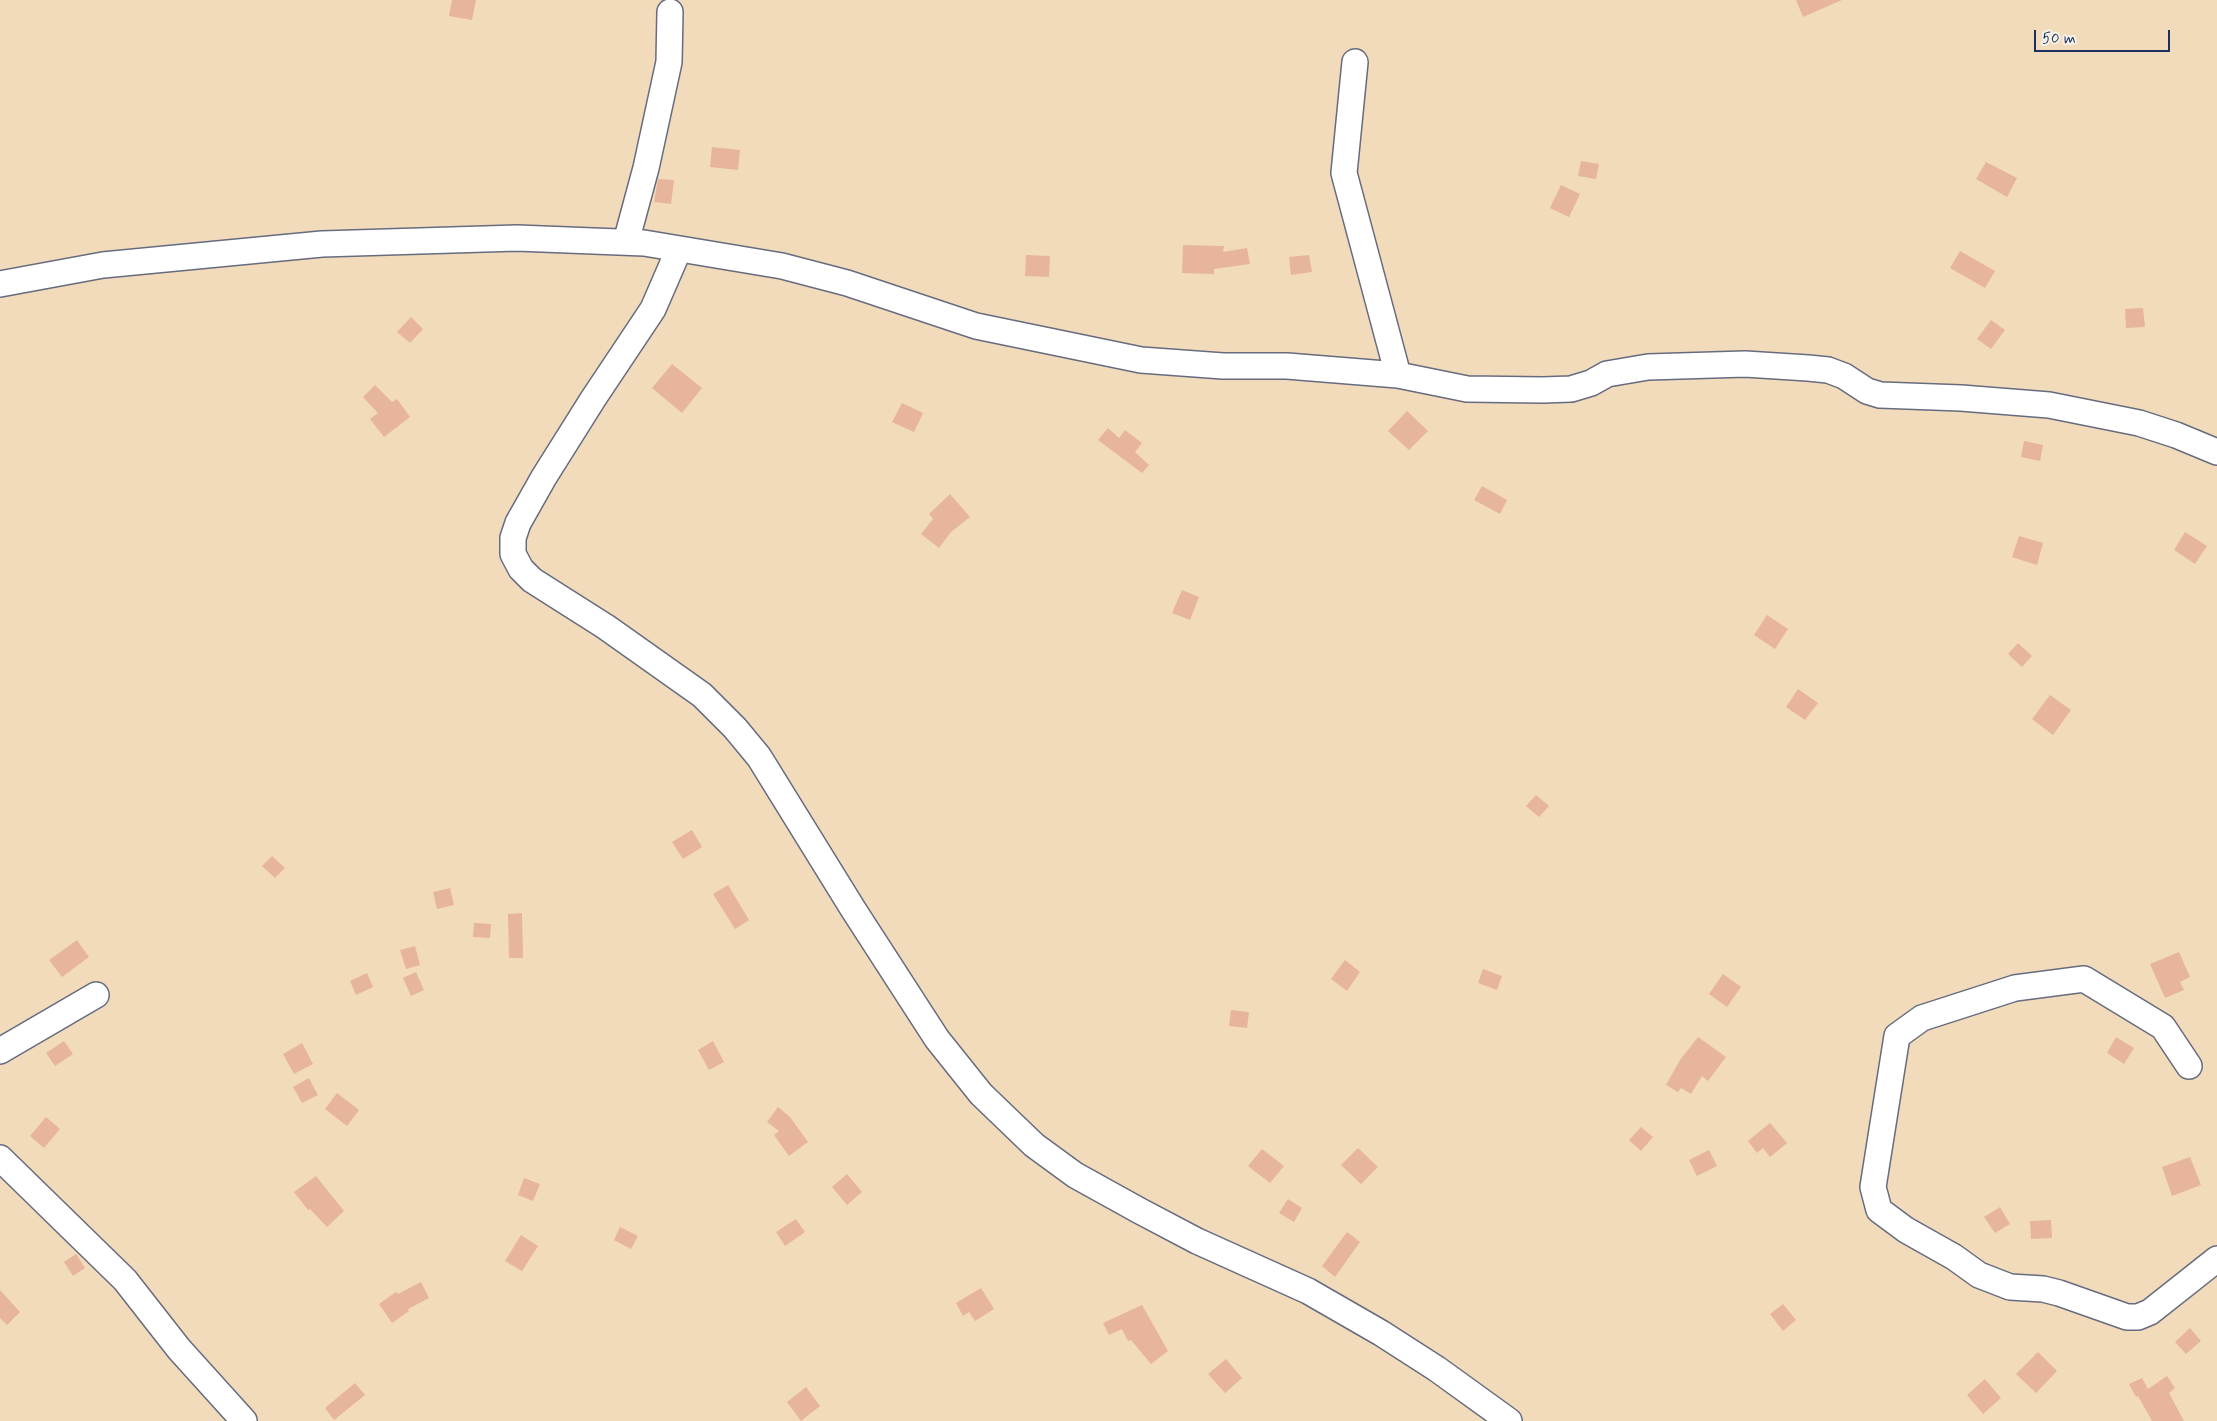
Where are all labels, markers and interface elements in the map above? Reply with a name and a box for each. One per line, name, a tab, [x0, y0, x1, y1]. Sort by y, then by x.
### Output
scale bar	[2037, 20, 2173, 52]
text: 50 m	[2042, 29, 2076, 49]

